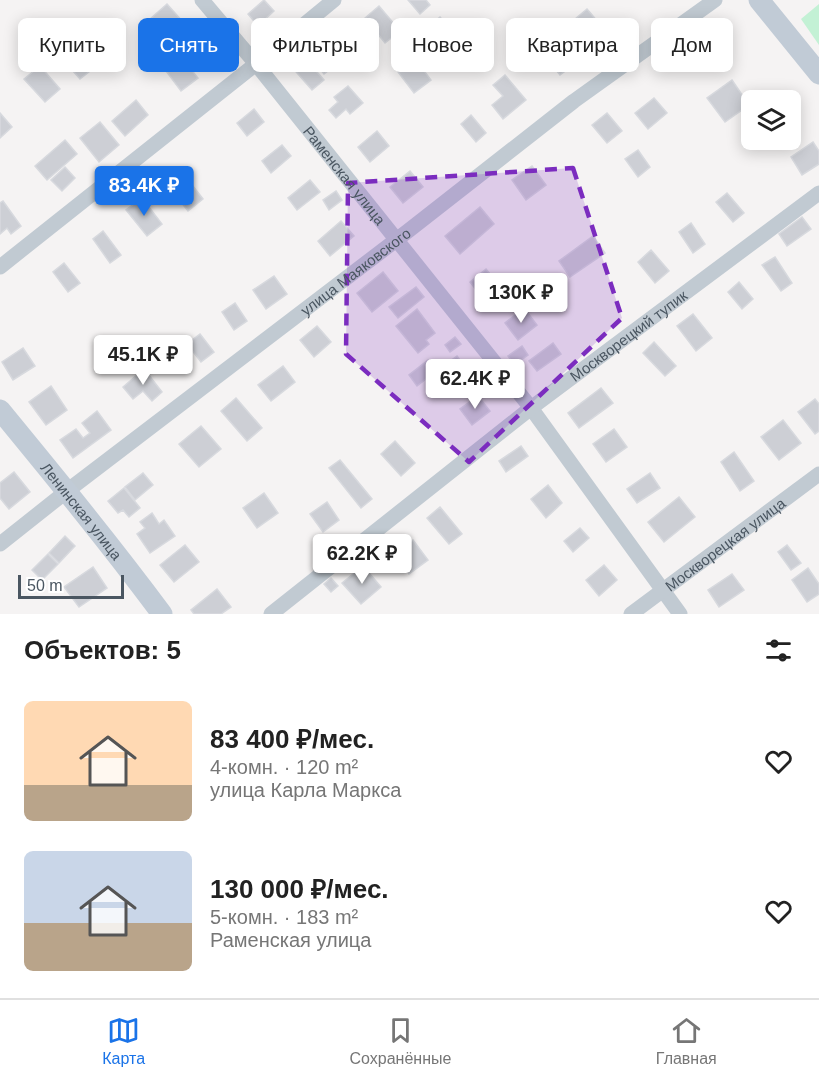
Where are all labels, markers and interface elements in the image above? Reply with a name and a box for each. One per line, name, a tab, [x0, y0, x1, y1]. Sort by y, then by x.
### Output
chip: Купить	[18, 18, 126, 72]
chip: Снять	[138, 18, 239, 72]
chip: Фильтры	[251, 18, 379, 72]
chip: Новое	[391, 18, 494, 72]
chip: Квартира	[506, 18, 639, 72]
chip: Дом	[651, 18, 733, 72]
map controls	[741, 90, 801, 150]
button: layers	[741, 90, 801, 150]
street label: Раменская улица	[300, 123, 390, 228]
pin: 83.4K ₽	[89, 166, 199, 217]
text: 83.4K ₽	[109, 174, 179, 196]
street label: улица Маяковского	[297, 224, 414, 318]
pin: 130K ₽	[472, 273, 570, 324]
text: 130K ₽	[488, 281, 554, 303]
street label: Москворецкий тупик	[566, 286, 690, 385]
pin: 45.1K ₽	[88, 335, 198, 386]
text: 45.1K ₽	[108, 343, 178, 365]
pin: 62.4K ₽	[420, 359, 530, 410]
text: 62.4K ₽	[440, 367, 510, 389]
street label: Ленинская улица	[38, 459, 126, 563]
street label: Москворецкая улица	[661, 494, 789, 594]
pin: 62.2K ₽	[307, 534, 417, 585]
text: 62.2K ₽	[327, 542, 397, 564]
scale bar	[18, 572, 124, 600]
text: 50 m	[27, 577, 63, 594]
icon: filters	[762, 634, 795, 667]
text: Объектов: 5	[24, 635, 181, 665]
text: 83 400 ₽/мес.	[210, 724, 374, 754]
icon: home	[72, 725, 144, 797]
icon: heart	[762, 745, 795, 778]
text: 4-комн. · 120 m²	[210, 756, 358, 778]
text: улица Карла Маркса	[210, 779, 401, 801]
text: 130 000 ₽/мес.	[210, 874, 389, 904]
icon: home	[72, 875, 144, 947]
icon: heart	[762, 895, 795, 928]
text: 5-комн. · 183 m²	[210, 906, 358, 928]
text: Раменская улица	[210, 929, 371, 951]
tab: Карта	[102, 1014, 145, 1068]
tab: Сохранённые	[350, 1014, 451, 1068]
tab: Главная	[656, 1014, 717, 1068]

